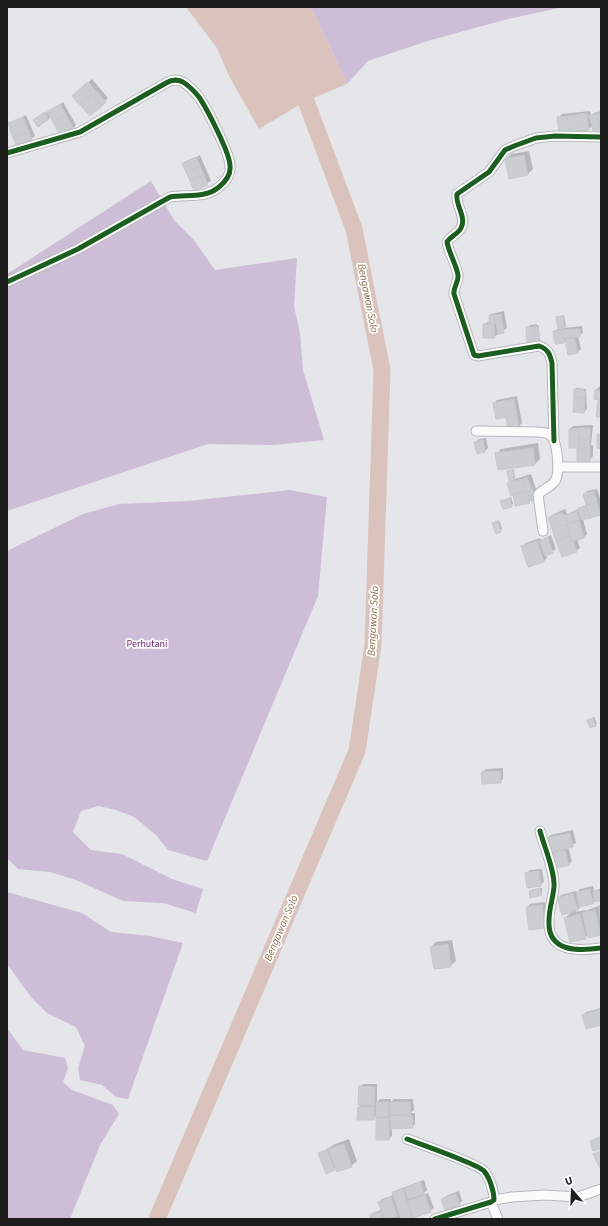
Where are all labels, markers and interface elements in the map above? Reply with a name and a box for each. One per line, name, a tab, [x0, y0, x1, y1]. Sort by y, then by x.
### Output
water label: Bengawan Solo	[354, 262, 382, 334]
water label: Bengawan Solo	[364, 585, 382, 656]
park label: Perhutani	[127, 637, 167, 651]
water label: Bengawan Solo	[260, 892, 302, 963]
north arrow	[552, 1170, 592, 1210]
text: U	[563, 1173, 575, 1189]

